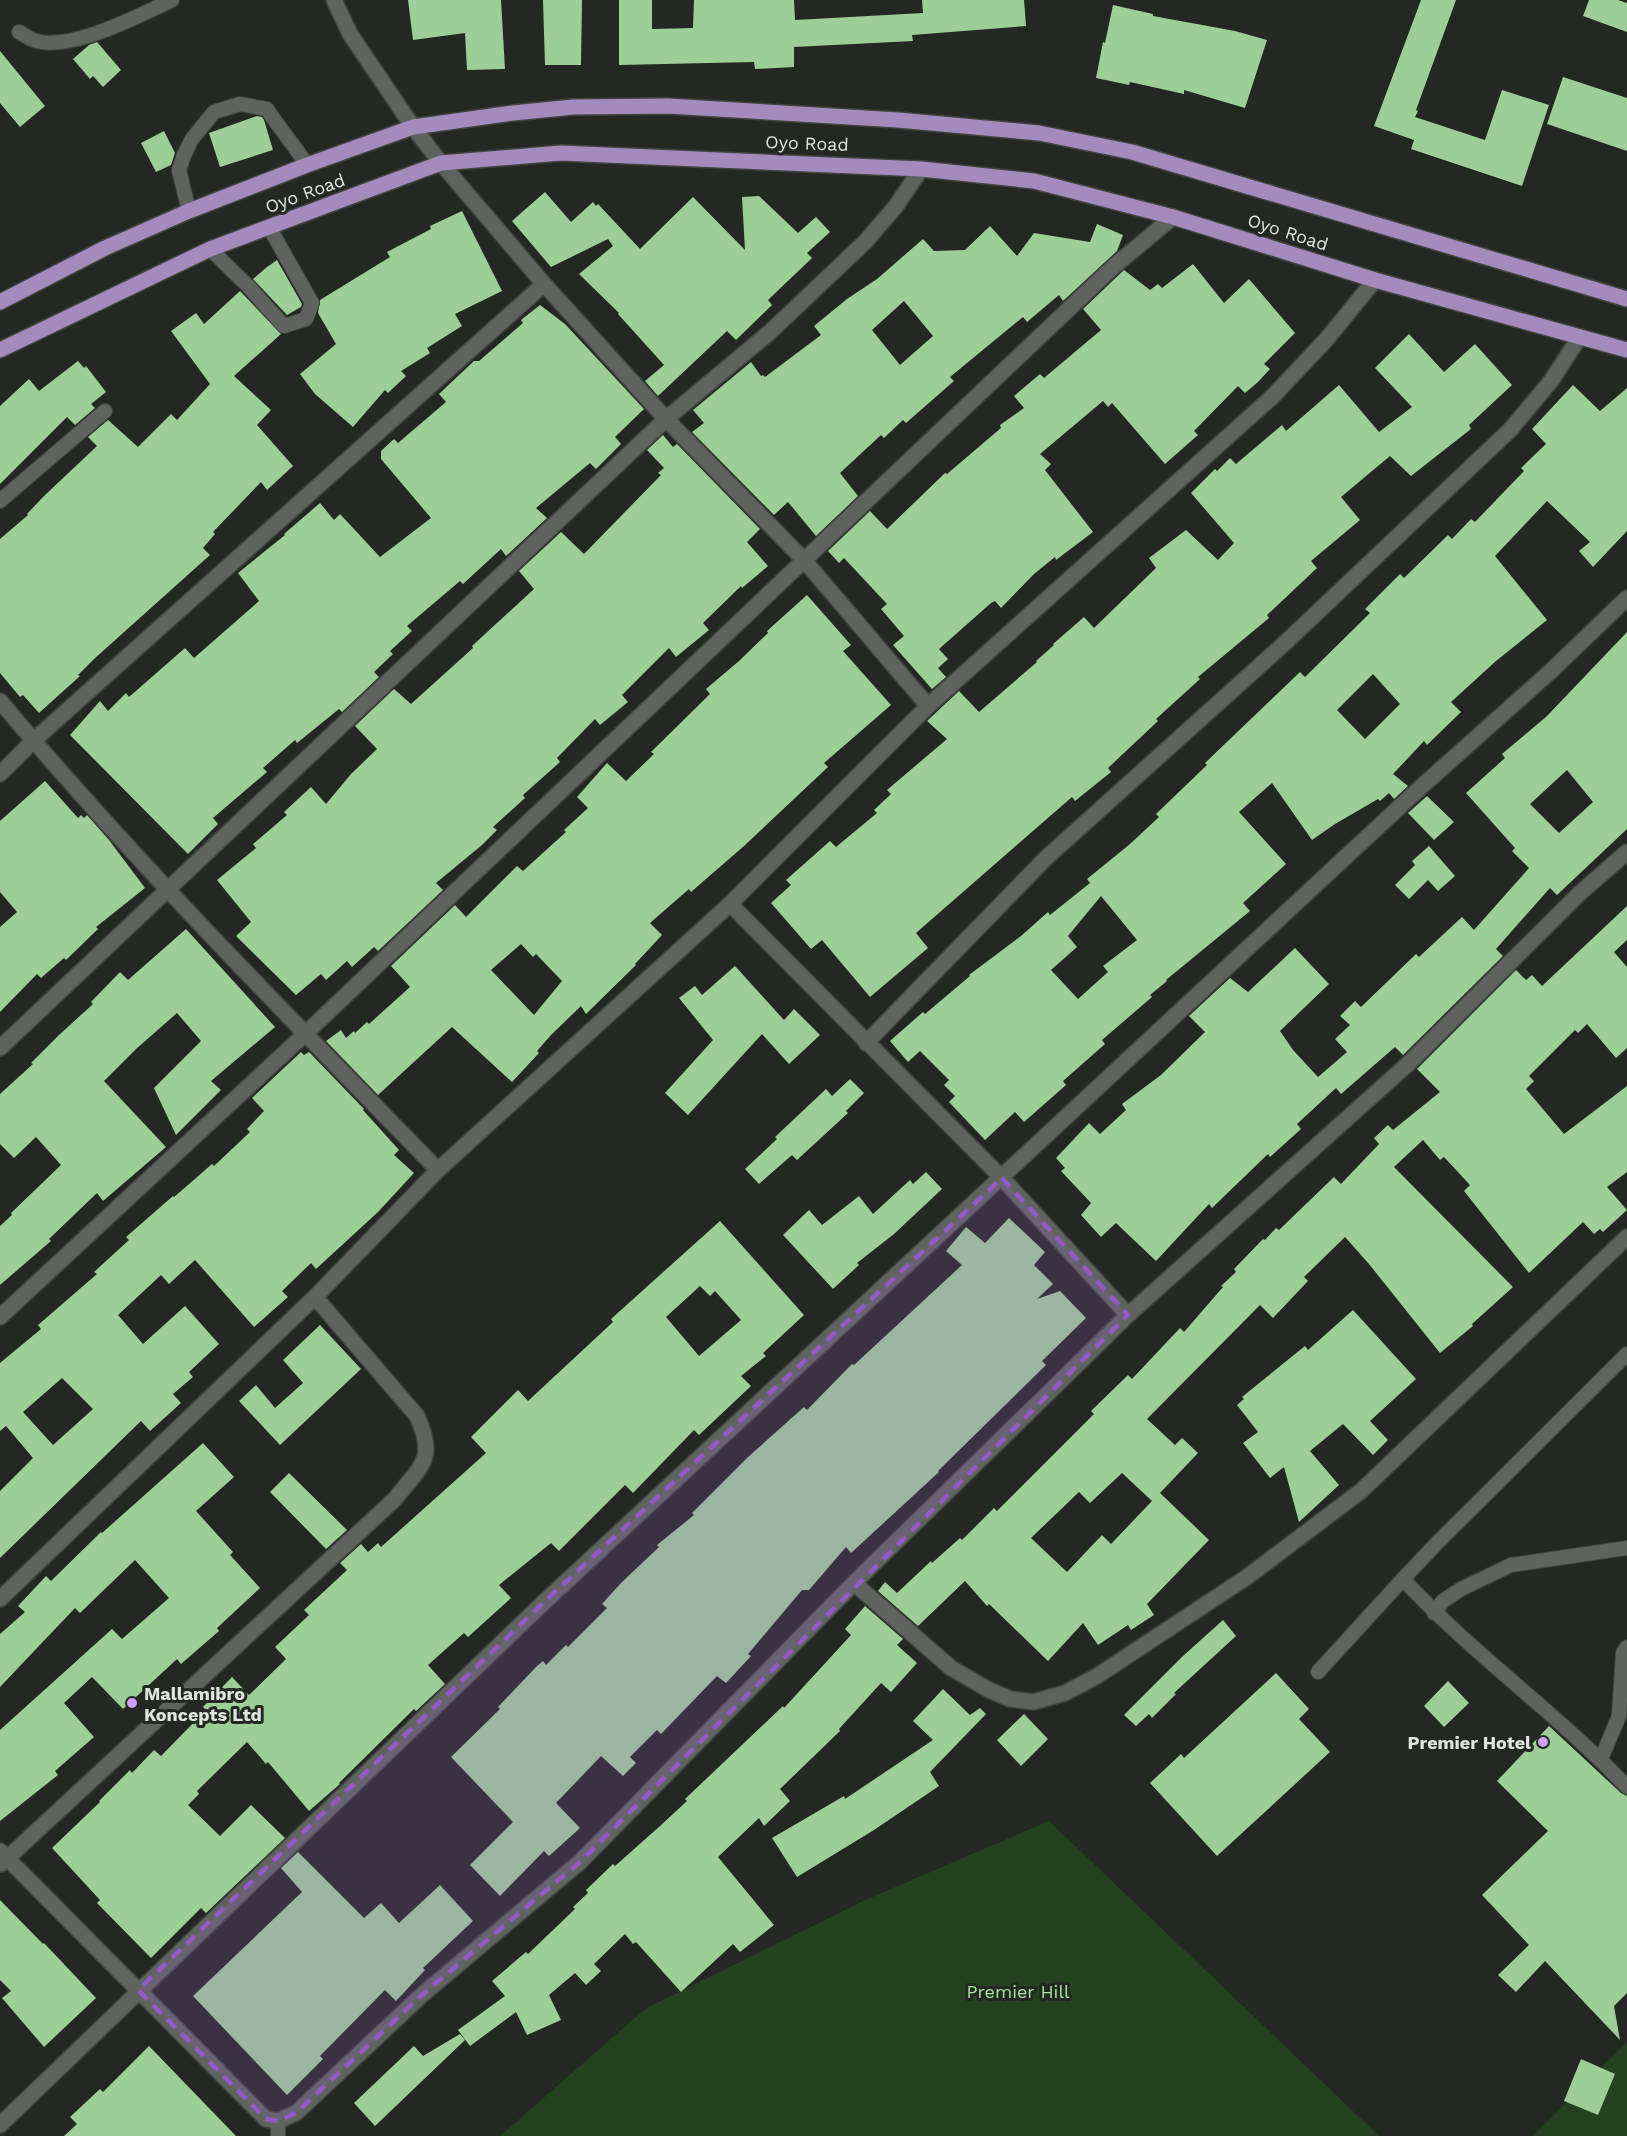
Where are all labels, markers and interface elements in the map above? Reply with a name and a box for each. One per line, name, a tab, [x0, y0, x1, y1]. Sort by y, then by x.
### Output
street label: Oyo Road	[765, 131, 849, 155]
street label: Oyo Road	[262, 169, 348, 217]
street label: Oyo Road	[1245, 209, 1331, 255]
place label: Mallamibro Koncepts Ltd	[144, 1683, 262, 1725]
marker: Mallamibro Koncepts Ltd	[125, 1696, 139, 1710]
place label: Premier Hotel	[1408, 1732, 1531, 1753]
marker: Premier Hotel	[1536, 1735, 1550, 1749]
park label: Premier Hill	[967, 1981, 1070, 2002]

